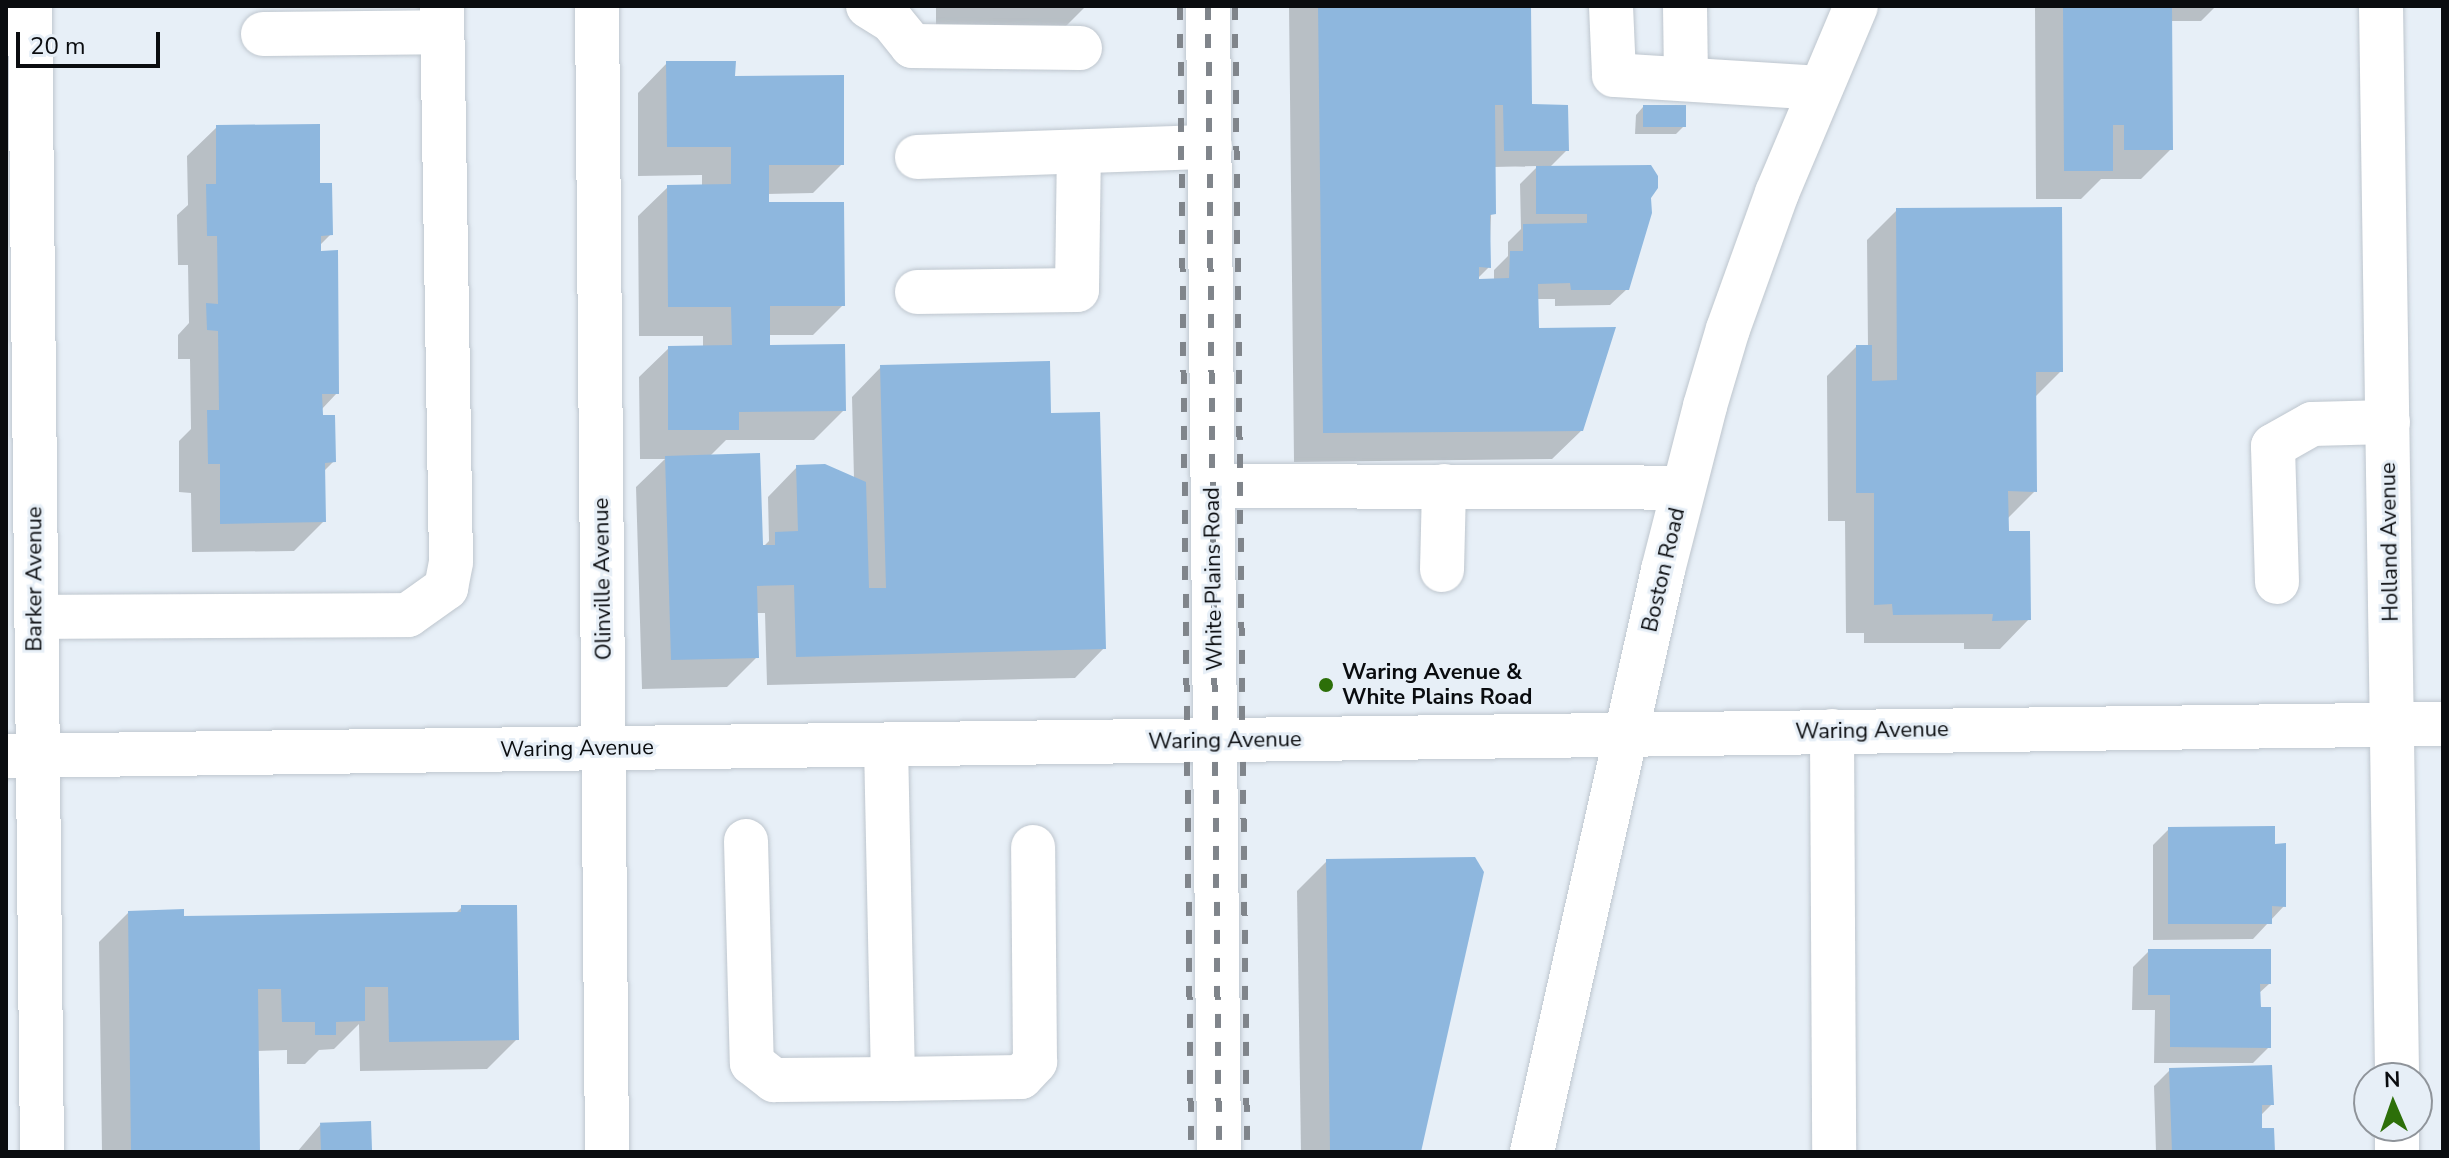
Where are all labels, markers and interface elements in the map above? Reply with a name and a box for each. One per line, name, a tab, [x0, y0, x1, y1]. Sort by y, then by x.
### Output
scale bar	[20, 16, 164, 66]
text: 20 m	[30, 30, 86, 62]
street label: Holland Avenue	[2375, 462, 2405, 622]
street label: White Plains Road	[1199, 487, 1229, 671]
street label: Olinville Avenue	[588, 498, 618, 660]
street label: Boston Road	[1637, 505, 1691, 635]
street label: Barker Avenue	[22, 506, 48, 652]
place label: Waring Avenue & White Plains Road	[1342, 659, 1532, 710]
marker: Waring Avenue & White Plains Road	[1317, 676, 1335, 694]
street label: Waring Avenue	[1795, 716, 1949, 746]
street label: Waring Avenue	[1148, 726, 1302, 756]
street label: Waring Avenue	[500, 734, 654, 764]
north arrow	[2353, 1062, 2433, 1142]
text: N	[2383, 1065, 2401, 1095]

